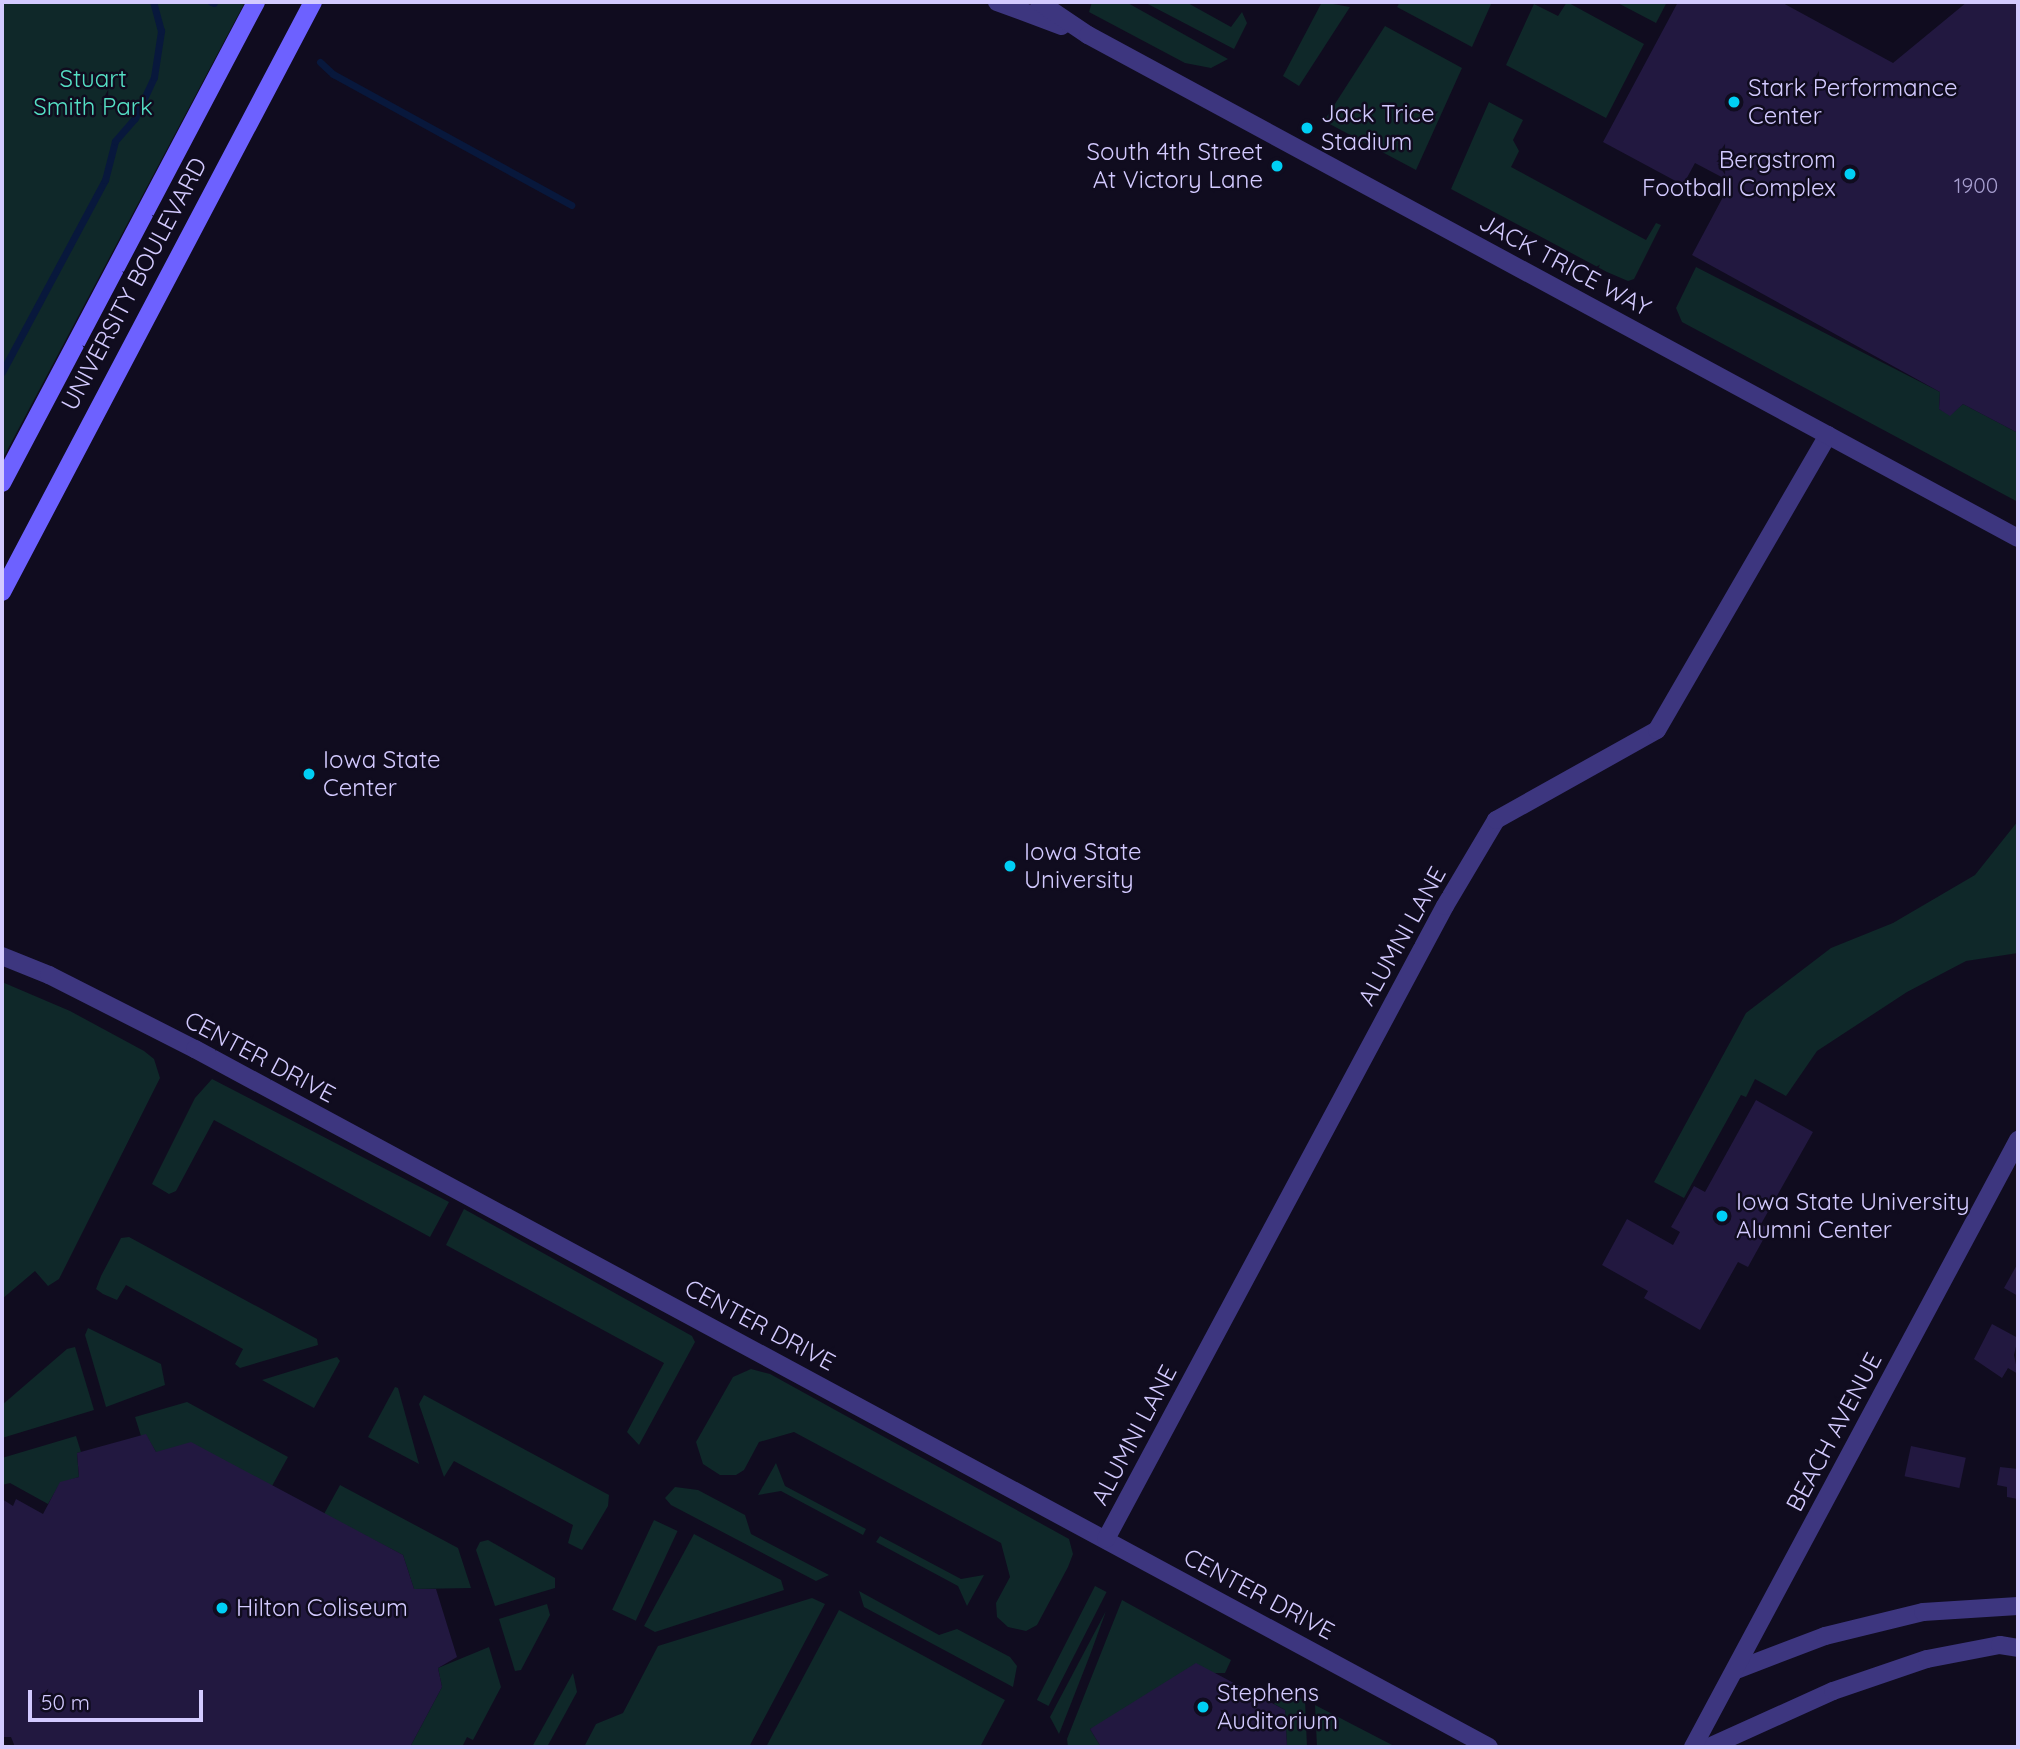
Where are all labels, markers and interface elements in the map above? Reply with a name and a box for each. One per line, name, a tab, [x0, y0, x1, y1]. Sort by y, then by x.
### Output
park label: Stuart Smith Park	[33, 65, 153, 121]
place label: Stark Performance Center	[1748, 74, 1957, 130]
marker: Stark Performance Center	[1726, 94, 1742, 110]
place label: Jack Trice Stadium	[1321, 100, 1435, 156]
marker: Jack Trice Stadium	[1299, 120, 1315, 136]
place label: South 4th Street At Victory Lane	[1086, 138, 1263, 194]
place label: Bergstrom Football Complex	[1642, 146, 1836, 202]
street label: UNIVERSITY BOULEVARD	[55, 153, 213, 415]
marker: South 4th Street At Victory Lane	[1269, 158, 1285, 174]
marker: Bergstrom Football Complex	[1842, 166, 1858, 182]
house number: 1900	[1954, 172, 1998, 198]
street label: JACK TRICE WAY	[1474, 208, 1656, 322]
place label: Iowa State Center	[323, 746, 440, 802]
marker: Iowa State Center	[301, 766, 317, 782]
place label: Iowa State University	[1024, 838, 1141, 894]
marker: Iowa State University	[1002, 858, 1018, 874]
street label: ALUMNI LANE	[1352, 862, 1452, 1010]
street label: CENTER DRIVE	[180, 1005, 340, 1109]
place label: Iowa State University Alumni Center	[1736, 1188, 1970, 1244]
marker: Iowa State University Alumni Center	[1714, 1208, 1730, 1224]
street label: CENTER DRIVE	[680, 1273, 840, 1377]
street label: BEACH AVENUE	[1780, 1348, 1888, 1516]
street label: ALUMNI LANE	[1085, 1360, 1183, 1510]
street label: CENTER DRIVE	[1179, 1542, 1339, 1646]
place label: Hilton Coliseum	[236, 1594, 408, 1622]
marker: Hilton Coliseum	[214, 1600, 230, 1616]
scale bar	[32, 1676, 206, 1720]
place label: Stephens Auditorium	[1217, 1679, 1338, 1735]
text: 50 m	[41, 1689, 90, 1715]
marker: Stephens Auditorium	[1195, 1699, 1211, 1715]

